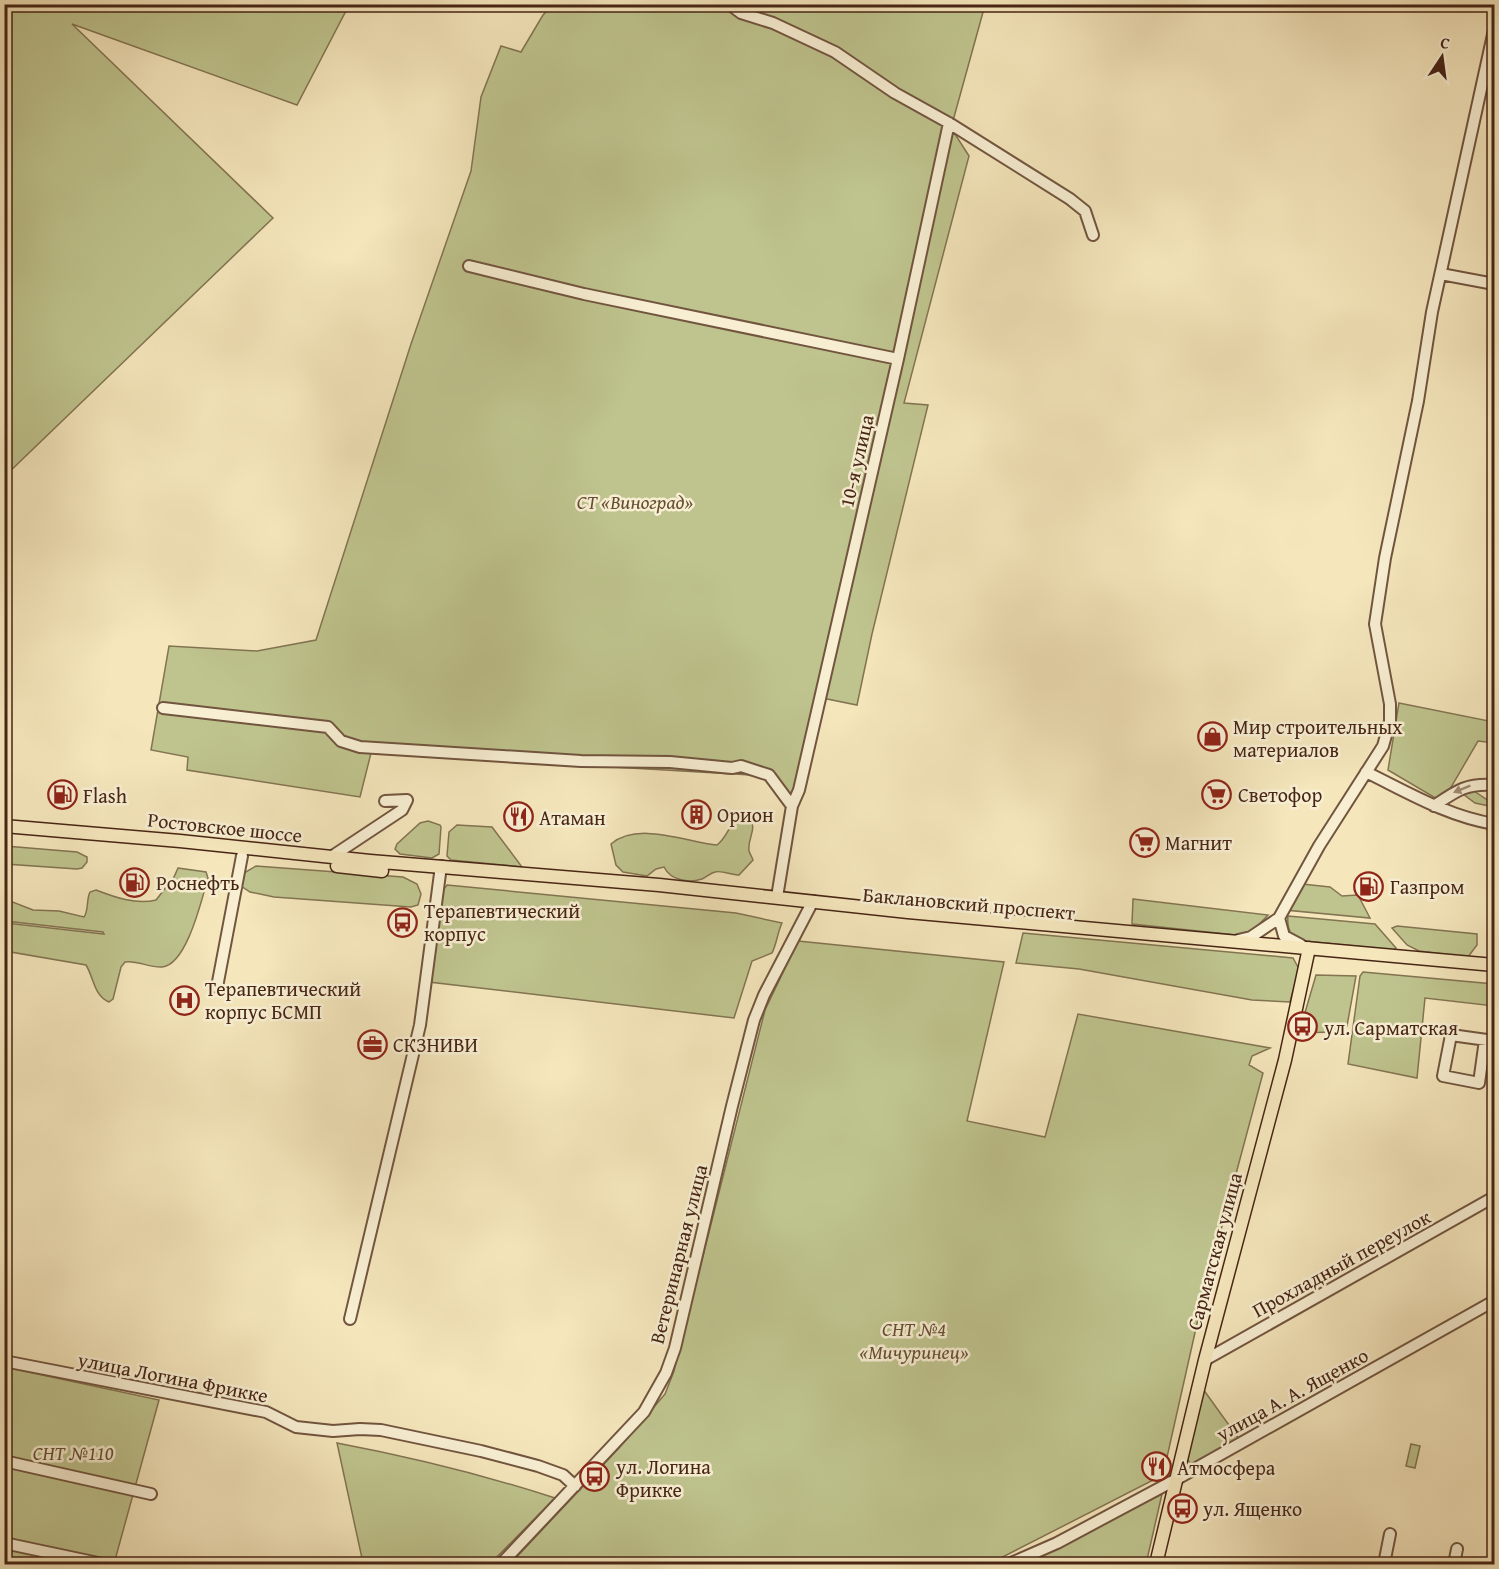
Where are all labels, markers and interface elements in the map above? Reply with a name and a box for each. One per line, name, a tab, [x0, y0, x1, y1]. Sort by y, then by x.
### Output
north arrow	[1412, 27, 1472, 87]
text: С	[1438, 30, 1452, 55]
street label: 10-я улица	[831, 411, 881, 510]
park label: СТ «Виноград»	[577, 487, 693, 516]
place label: Мир строительных материалов	[1233, 712, 1403, 764]
shop icon: Мир строительных материалов	[1196, 721, 1228, 753]
supermarket icon: Светофор	[1201, 778, 1233, 810]
fuel station icon: Flash	[46, 779, 78, 811]
place label: Светофор	[1238, 780, 1322, 809]
place label: Flash	[83, 781, 127, 810]
one-way arrow	[1453, 784, 1471, 794]
building icon: Орион	[680, 798, 712, 830]
place label: Орион	[717, 800, 774, 829]
restaurant icon: Атаман	[502, 801, 534, 833]
place label: Атаман	[539, 803, 606, 832]
street label: Ростовское шоссе	[146, 804, 304, 850]
supermarket icon: Магнит	[1128, 826, 1160, 858]
place label: Магнит	[1165, 828, 1232, 857]
fuel station icon: Роснефть	[119, 866, 151, 898]
place label: Роснефть	[156, 868, 239, 897]
fuel station icon: Газпром	[1353, 870, 1385, 902]
place label: Газпром	[1390, 872, 1464, 901]
street label: Баклановский проспект	[862, 879, 1077, 927]
place label: Терапевтический корпус	[424, 896, 580, 948]
bus stop icon: Терапевтический корпус	[387, 906, 419, 938]
place label: Терапевтический корпус БСМП	[205, 974, 361, 1026]
hospital icon: Терапевтический корпус БСМП	[168, 984, 200, 1016]
bus stop icon: ул. Сарматская	[1287, 1011, 1319, 1043]
place label: ул. Сарматская	[1323, 1013, 1458, 1042]
office icon: СКЗНИВИ	[356, 1028, 388, 1060]
place label: СКЗНИВИ	[393, 1030, 478, 1059]
street label: Ветеринарная улица	[642, 1161, 714, 1347]
street label: Сарматская улица	[1179, 1169, 1249, 1333]
street label: Прохладный переулок	[1246, 1202, 1436, 1324]
park label: СНТ №4 «Мичуринец»	[859, 1314, 969, 1366]
street label: улица А. А. Ященко	[1210, 1340, 1373, 1448]
street label: улица Логина Фрикке	[74, 1344, 271, 1410]
park label: СНТ №110	[33, 1438, 114, 1467]
restaurant icon: Атмосфера	[1140, 1451, 1172, 1483]
place label: ул. Логина Фрикке	[615, 1452, 711, 1504]
place label: Атмосфера	[1177, 1453, 1276, 1482]
bus stop icon: ул. Логина Фрикке	[579, 1461, 611, 1493]
bus stop icon: ул. Ященко	[1166, 1492, 1198, 1524]
place label: ул. Ященко	[1202, 1494, 1302, 1523]

